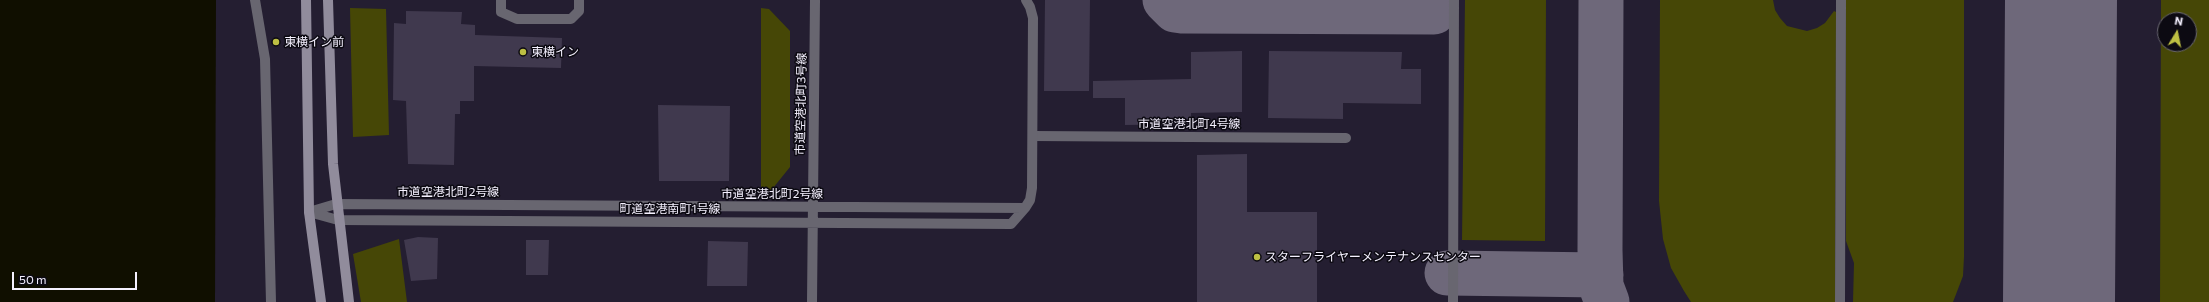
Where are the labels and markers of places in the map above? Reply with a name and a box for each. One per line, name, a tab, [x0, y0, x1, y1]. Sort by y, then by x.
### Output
place label: 東横イン前	[284, 35, 344, 49]
marker: 東横イン前	[271, 37, 281, 47]
place label: 東横イン	[531, 45, 579, 59]
marker: 東横イン	[518, 47, 528, 57]
place label: スターフライヤーメンテナンスセンター	[1265, 250, 1481, 264]
marker: スターフライヤーメンテナンスセンター	[1252, 252, 1262, 262]

